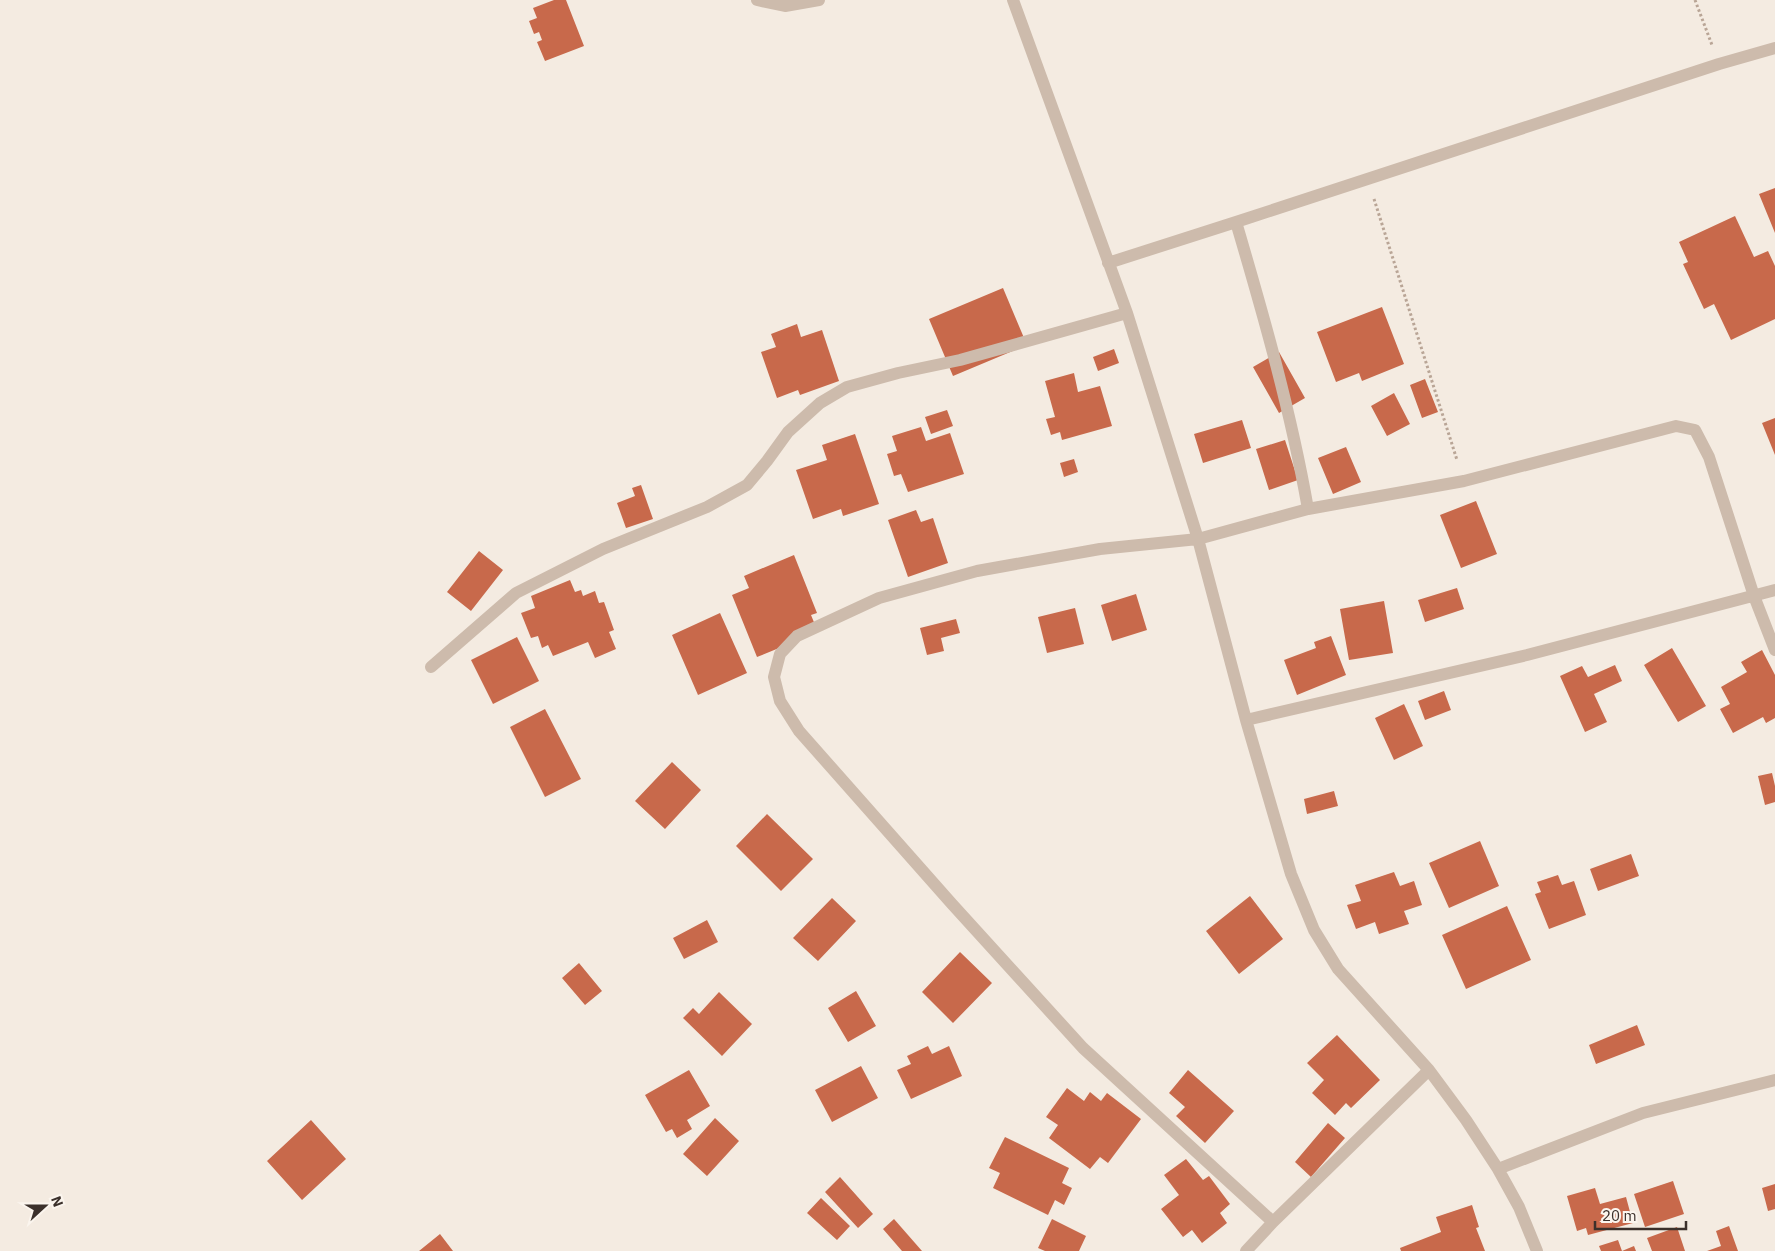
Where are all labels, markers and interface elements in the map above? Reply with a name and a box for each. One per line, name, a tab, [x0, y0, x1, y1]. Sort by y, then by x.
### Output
north arrow	[20, 1181, 70, 1231]
text: N	[47, 1193, 67, 1209]
scale bar	[1595, 1198, 1686, 1230]
text: 20 m	[1602, 1206, 1637, 1225]

